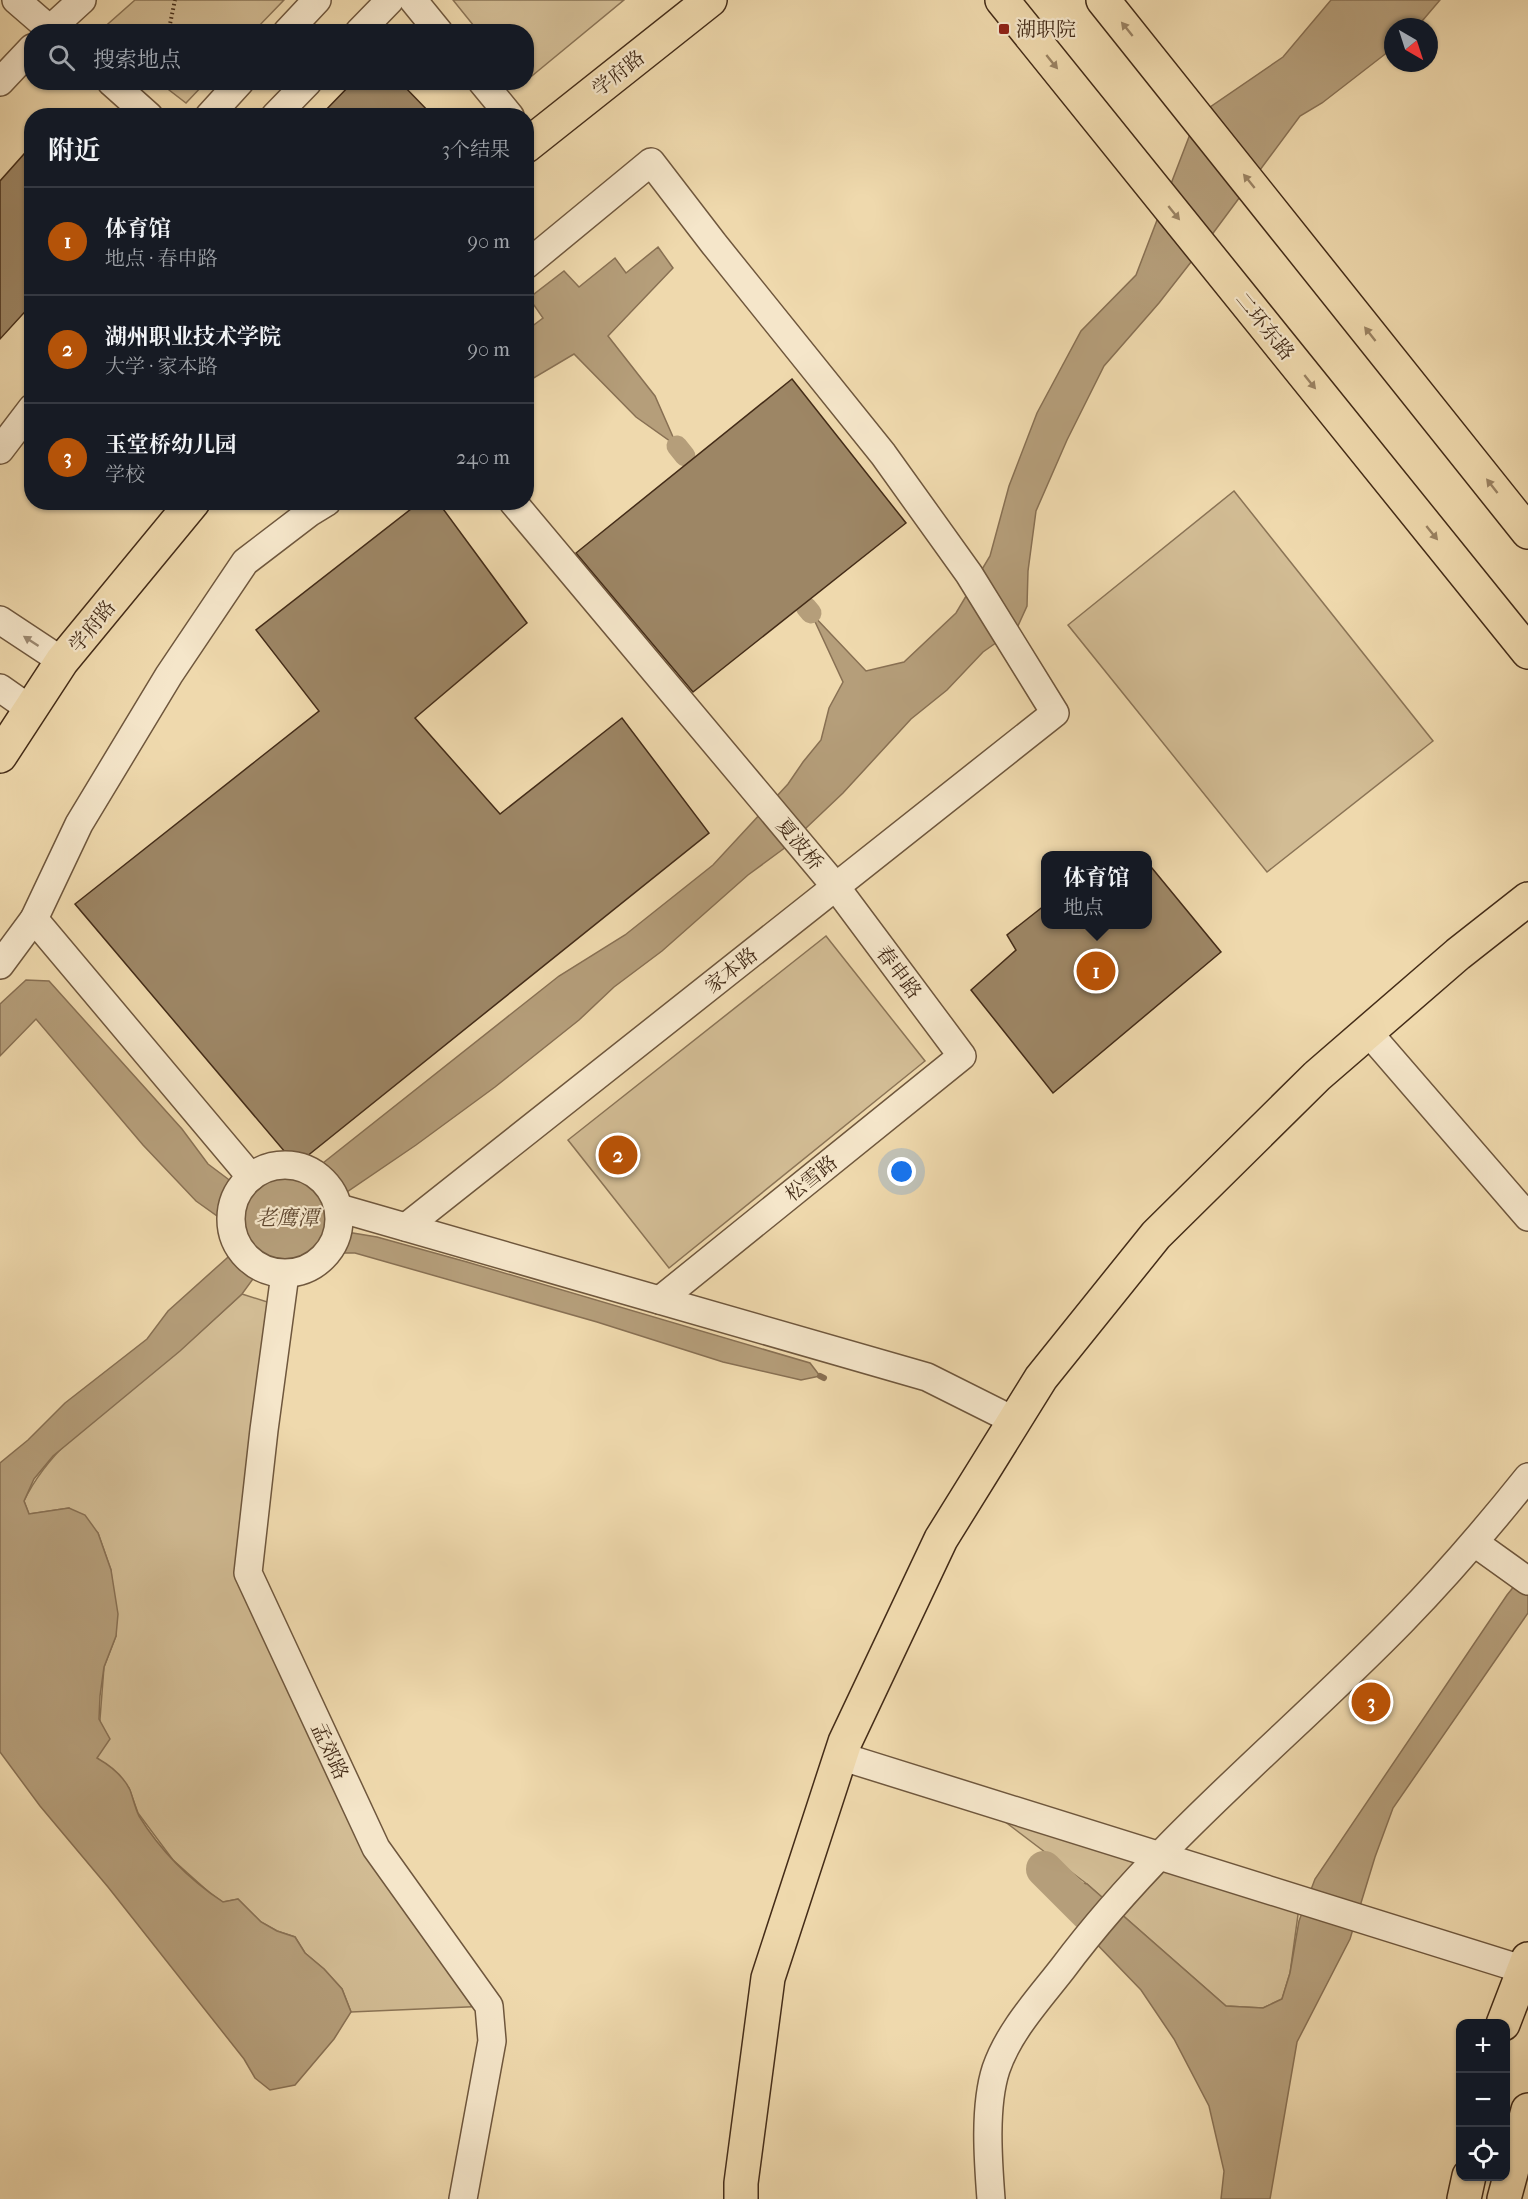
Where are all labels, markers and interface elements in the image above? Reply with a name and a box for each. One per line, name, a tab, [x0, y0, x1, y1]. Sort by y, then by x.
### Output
place label: 湖职院	[1016, 18, 1076, 41]
north arrow	[1384, 18, 1438, 72]
one-way arrow	[1120, 21, 1133, 37]
marker: 湖职院	[997, 22, 1011, 36]
search box	[24, 24, 534, 90]
icon: search	[45, 41, 78, 74]
street label: 学府路	[588, 46, 649, 101]
text: 搜索地点	[93, 47, 181, 73]
one-way arrow	[1045, 54, 1058, 70]
text: 附近	[48, 135, 100, 166]
text: 3个结果	[442, 138, 510, 161]
one-way arrow	[1243, 174, 1256, 189]
one-way arrow	[1168, 206, 1180, 221]
text: 体育馆	[105, 216, 171, 242]
text: 1	[64, 230, 71, 253]
text: 90 m	[468, 230, 510, 253]
text: 地点 · 春申路	[105, 247, 218, 270]
street label: 二环东路	[1231, 288, 1299, 365]
text: 湖州职业技术学院	[105, 324, 281, 350]
one-way arrow	[1364, 326, 1377, 342]
text: 2	[62, 338, 73, 361]
text: 90 m	[468, 338, 510, 361]
text: 大学 · 家本路	[105, 355, 218, 378]
one-way arrow	[1303, 374, 1316, 389]
text: 玉堂桥幼儿园	[105, 432, 237, 458]
text: 3	[63, 446, 72, 469]
text: 240 m	[456, 446, 510, 469]
text: 学校	[105, 463, 145, 486]
one-way arrow	[1486, 479, 1498, 494]
one-way arrow	[1426, 526, 1438, 541]
street label: 学府路	[65, 596, 120, 657]
one-way arrow	[23, 635, 39, 646]
street label: 夏波桥	[772, 814, 828, 875]
popup	[1041, 851, 1152, 929]
text: 体育馆	[1063, 865, 1130, 891]
text: 地点	[1063, 896, 1103, 919]
street label: 春申路	[871, 941, 926, 1003]
street label: 家本路	[701, 943, 762, 998]
pin: 1	[1076, 948, 1116, 994]
pin: 2	[598, 1132, 638, 1178]
street label: 松雪路	[781, 1151, 842, 1206]
your location	[887, 1157, 916, 1186]
water label: 老鹰潭	[256, 1206, 322, 1230]
pin: 3	[1352, 1680, 1390, 1724]
street label: 孟郊路	[306, 1719, 353, 1783]
map controls	[1456, 2019, 1510, 2181]
button: +	[1456, 2019, 1510, 2073]
button: −	[1456, 2073, 1510, 2127]
button: locate	[1456, 2127, 1510, 2181]

